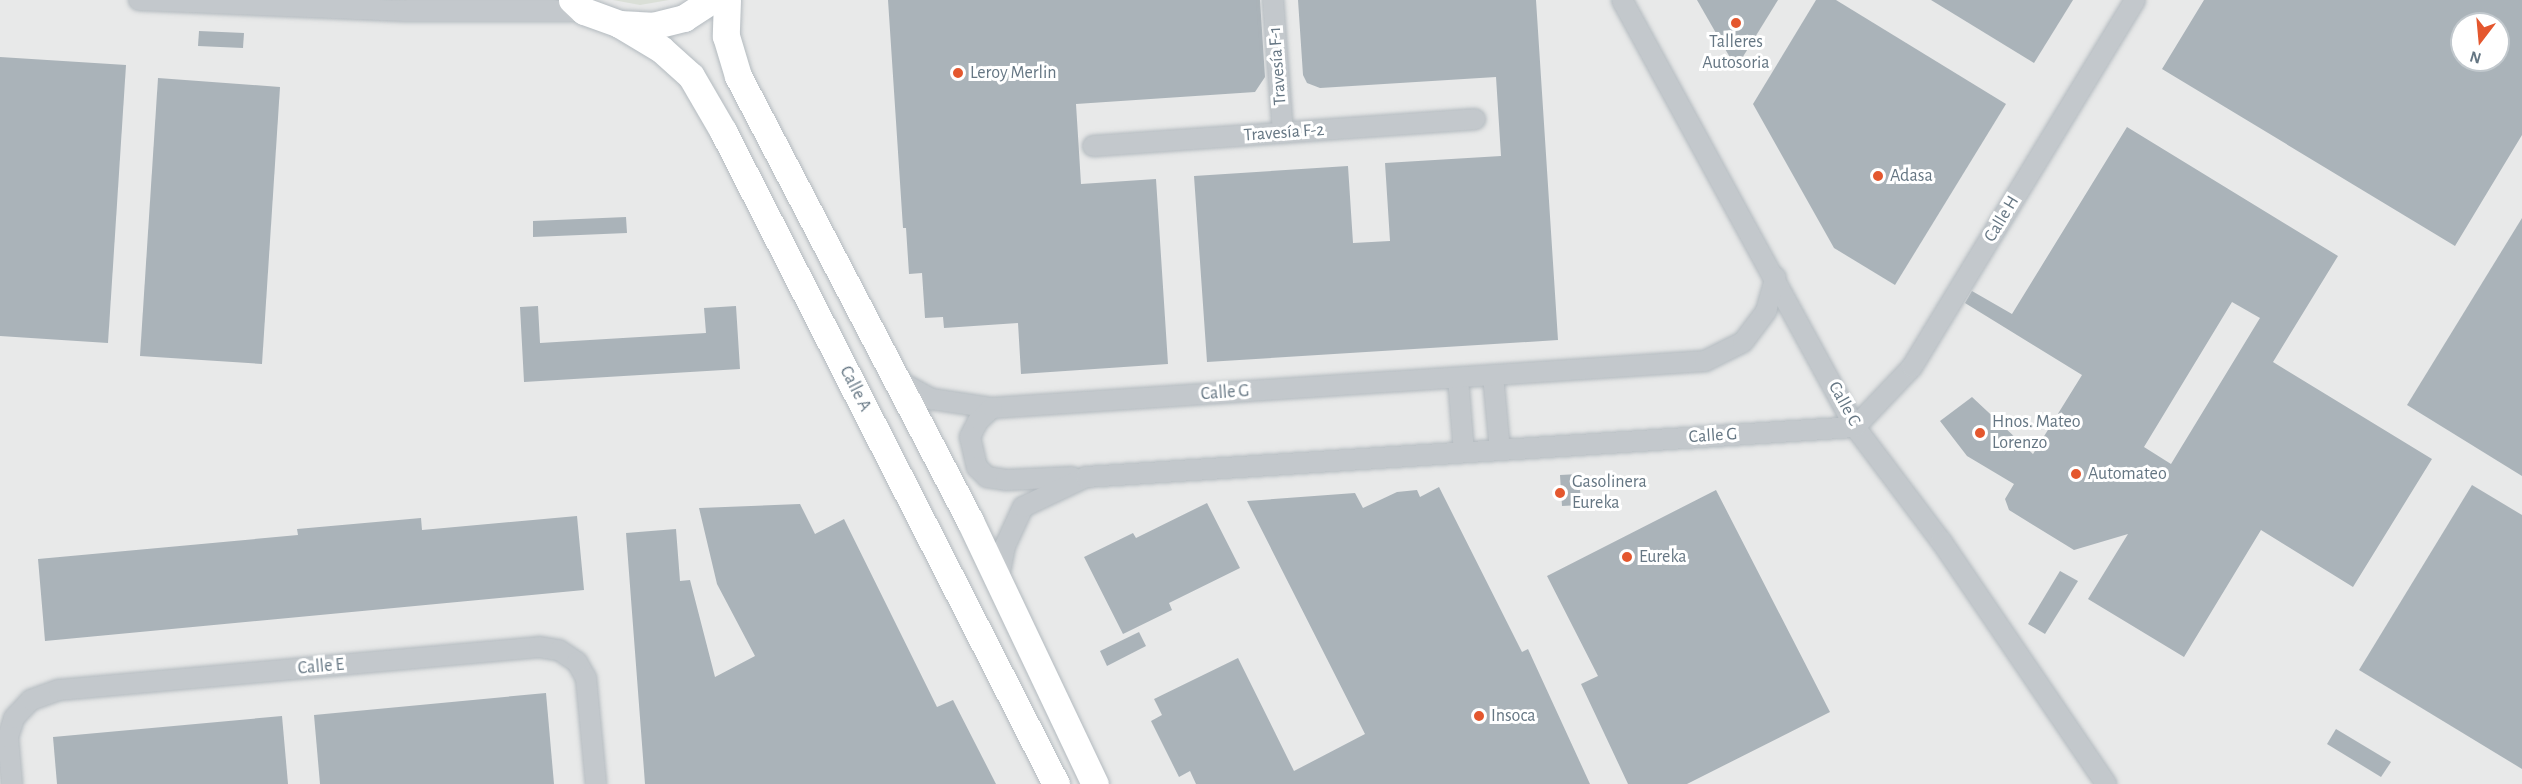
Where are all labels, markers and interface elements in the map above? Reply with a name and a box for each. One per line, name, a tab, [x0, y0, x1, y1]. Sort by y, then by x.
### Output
north arrow	[2450, 12, 2510, 72]
marker: Talleres Autosoria	[1729, 16, 1743, 30]
street label: Travesía F-1	[1264, 26, 1292, 106]
place label: Talleres Autosoria	[1702, 32, 1770, 74]
text: N	[2468, 48, 2483, 67]
place label: Leroy Merlin	[970, 62, 1057, 84]
marker: Leroy Merlin	[951, 66, 965, 80]
street label: Travesía F-2	[1243, 119, 1325, 147]
place label: Adasa	[1890, 165, 1933, 187]
marker: Adasa	[1871, 169, 1885, 183]
street label: Calle H	[1980, 192, 2024, 246]
street label: Calle A	[834, 363, 876, 415]
street label: Calle C	[1823, 378, 1865, 430]
street label: Calle G	[1200, 381, 1250, 405]
place label: Hnos. Mateo Lorenzo	[1992, 412, 2081, 454]
street label: Calle G	[1688, 424, 1738, 448]
marker: Hnos. Mateo Lorenzo	[1973, 426, 1987, 440]
place label: Automateo	[2088, 463, 2167, 485]
marker: Automateo	[2069, 467, 2083, 481]
place label: Gasolinera Eureka	[1572, 472, 1647, 514]
marker: Gasolinera Eureka	[1553, 486, 1567, 500]
place label: Eureka	[1639, 546, 1687, 568]
marker: Eureka	[1620, 550, 1634, 564]
street label: Calle E	[297, 654, 345, 680]
place label: Insoca	[1491, 705, 1535, 727]
marker: Insoca	[1472, 709, 1486, 723]

